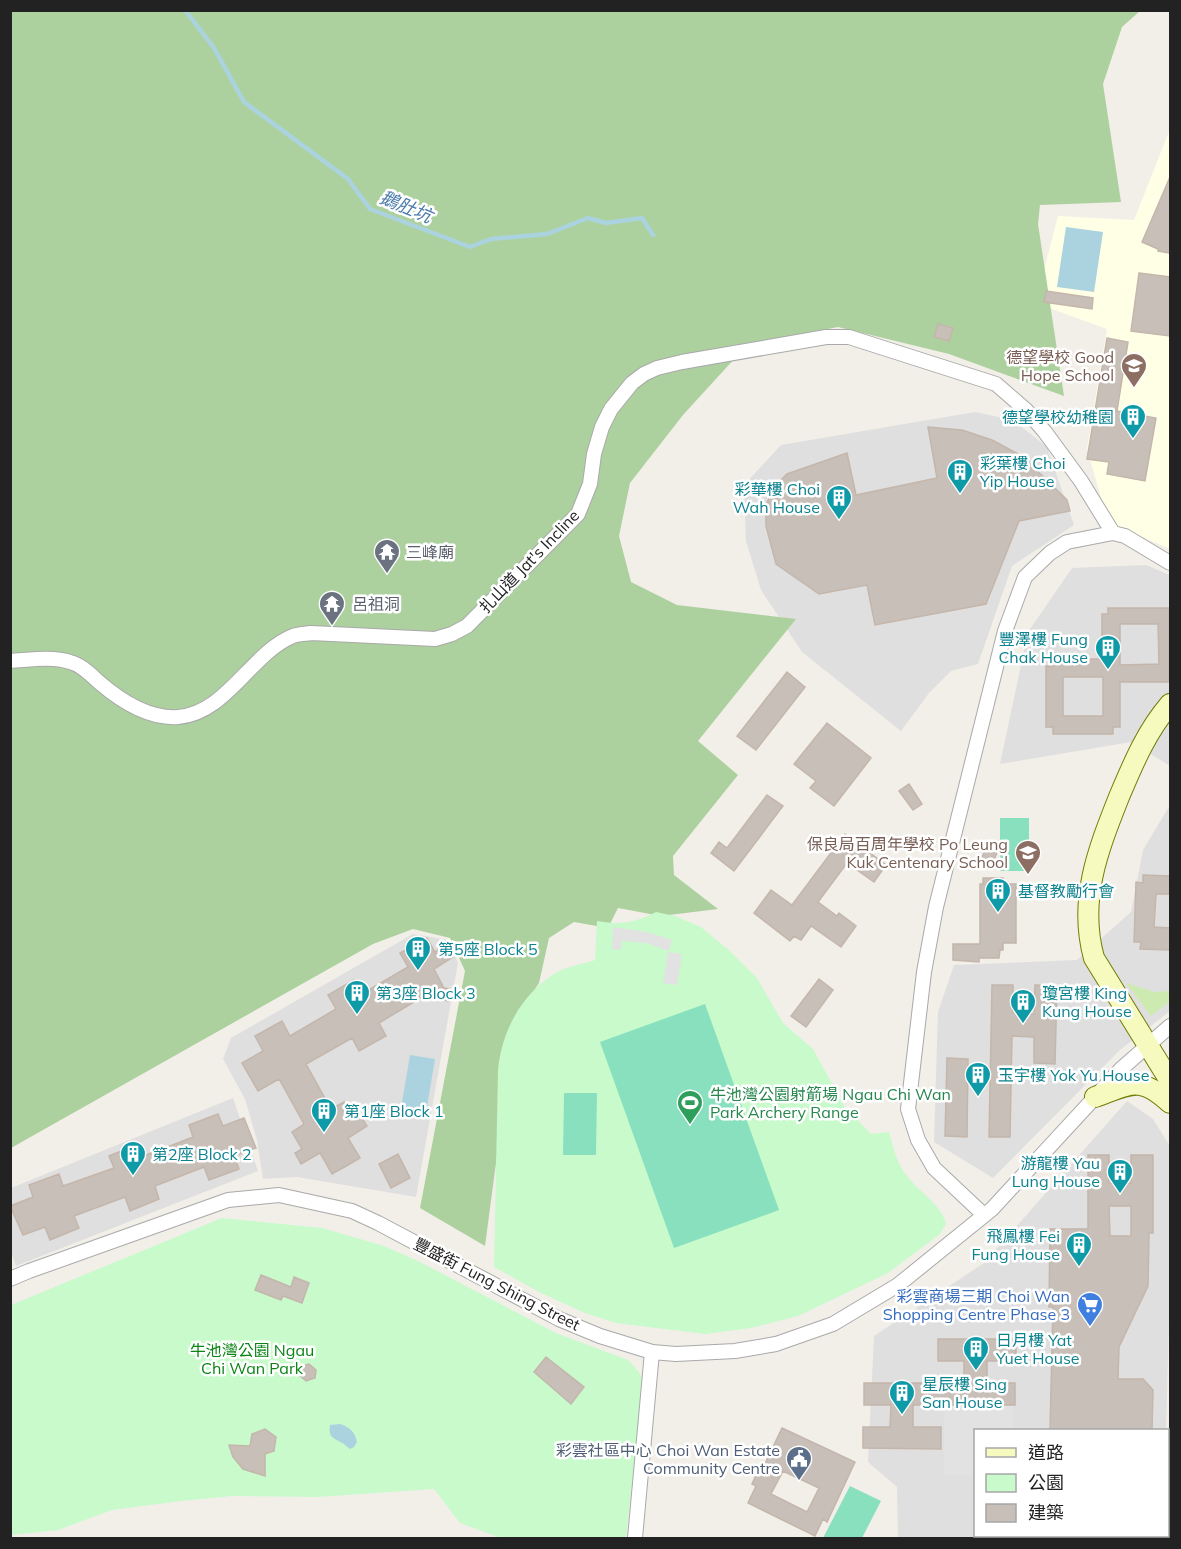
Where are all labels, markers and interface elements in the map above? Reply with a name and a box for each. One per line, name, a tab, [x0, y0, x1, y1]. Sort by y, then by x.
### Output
water label: 鵝肚坑	[377, 185, 438, 229]
place label: 德望學校 Good Hope School	[1006, 347, 1114, 385]
school or university icon: 德望學校 Good Hope School	[1119, 351, 1149, 389]
building icon: 德望學校幼稚園	[1118, 402, 1148, 440]
place label: 德望學校幼稚園	[1002, 407, 1114, 427]
place label: 彩葉樓 Choi Yip House	[979, 453, 1065, 491]
building icon: 彩葉樓 Choi Yip House	[945, 457, 975, 495]
place label: 彩華樓 Choi Wah House	[733, 479, 820, 517]
building icon: 彩華樓 Choi Wah House	[824, 483, 854, 521]
street label: 扎山道 Jat's Incline	[475, 505, 583, 617]
temple icon: 三峰廟	[372, 537, 402, 575]
place label: 三峰廟	[406, 542, 454, 562]
temple icon: 呂祖洞	[317, 589, 347, 627]
place label: 呂祖洞	[352, 594, 400, 614]
place label: 豐澤樓 Fung Chak House	[998, 629, 1088, 667]
building icon: 豐澤樓 Fung Chak House	[1093, 633, 1123, 671]
place label: 保良局百周年學校 Po Leung Kuk Centenary School	[807, 834, 1008, 872]
school or university icon: 保良局百周年學校 Po Leung Kuk Centenary School	[1013, 838, 1043, 876]
building icon: 基督教勵行會	[983, 876, 1013, 914]
place label: 基督教勵行會	[1018, 881, 1114, 901]
building icon: 第5座 Block 5	[403, 934, 433, 972]
place label: 第5座 Block 5	[438, 939, 538, 959]
building icon: 第3座 Block 3	[342, 978, 372, 1016]
place label: 第3座 Block 3	[376, 983, 476, 1003]
place label: 瓊宮樓 King Kung House	[1042, 983, 1132, 1021]
building icon: 瓊宮樓 King Kung House	[1008, 987, 1038, 1025]
building icon: 玉宇樓 Yok Yu House	[963, 1060, 993, 1098]
place label: 玉宇樓 Yok Yu House	[998, 1065, 1149, 1085]
place label: 牛池灣公園射箭場 Ngau Chi Wan Park Archery Range	[710, 1084, 951, 1122]
sports icon: 牛池灣公園射箭場 Ngau Chi Wan Park Archery Range	[675, 1088, 705, 1126]
building icon: 第1座 Block 1	[309, 1096, 339, 1134]
place label: 第1座 Block 1	[344, 1101, 444, 1121]
building icon: 第2座 Block 2	[118, 1139, 148, 1177]
place label: 第2座 Block 2	[152, 1144, 252, 1164]
place label: 游龍樓 Yau Lung House	[1012, 1153, 1100, 1191]
building icon: 游龍樓 Yau Lung House	[1105, 1157, 1135, 1195]
place label: 飛鳳樓 Fei Fung House	[971, 1226, 1060, 1264]
building icon: 飛鳳樓 Fei Fung House	[1064, 1230, 1094, 1268]
street label: 豐盛街 Fung Shing Street	[410, 1233, 584, 1335]
place label: 彩雲商場三期 Choi Wan Shopping Centre Phase 3	[883, 1286, 1070, 1324]
supermarket icon: 彩雲商場三期 Choi Wan Shopping Centre Phase 3	[1075, 1290, 1105, 1328]
place label: 日月樓 Yat Yuet House	[995, 1330, 1080, 1368]
building icon: 日月樓 Yat Yuet House	[961, 1334, 991, 1372]
park label: 牛池灣公園 Ngau Chi Wan Park	[190, 1340, 314, 1378]
place label: 星辰樓 Sing San House	[922, 1374, 1007, 1412]
building icon: 星辰樓 Sing San House	[887, 1378, 917, 1416]
legend	[974, 1429, 1169, 1537]
place label: 彩雲社區中心 Choi Wan Estate Community Centre	[556, 1440, 780, 1478]
text: 道路	[1028, 1441, 1064, 1464]
public building icon: 彩雲社區中心 Choi Wan Estate Community Centre	[784, 1444, 814, 1482]
text: 公園	[1028, 1471, 1064, 1494]
text: 建築	[1028, 1501, 1064, 1524]

